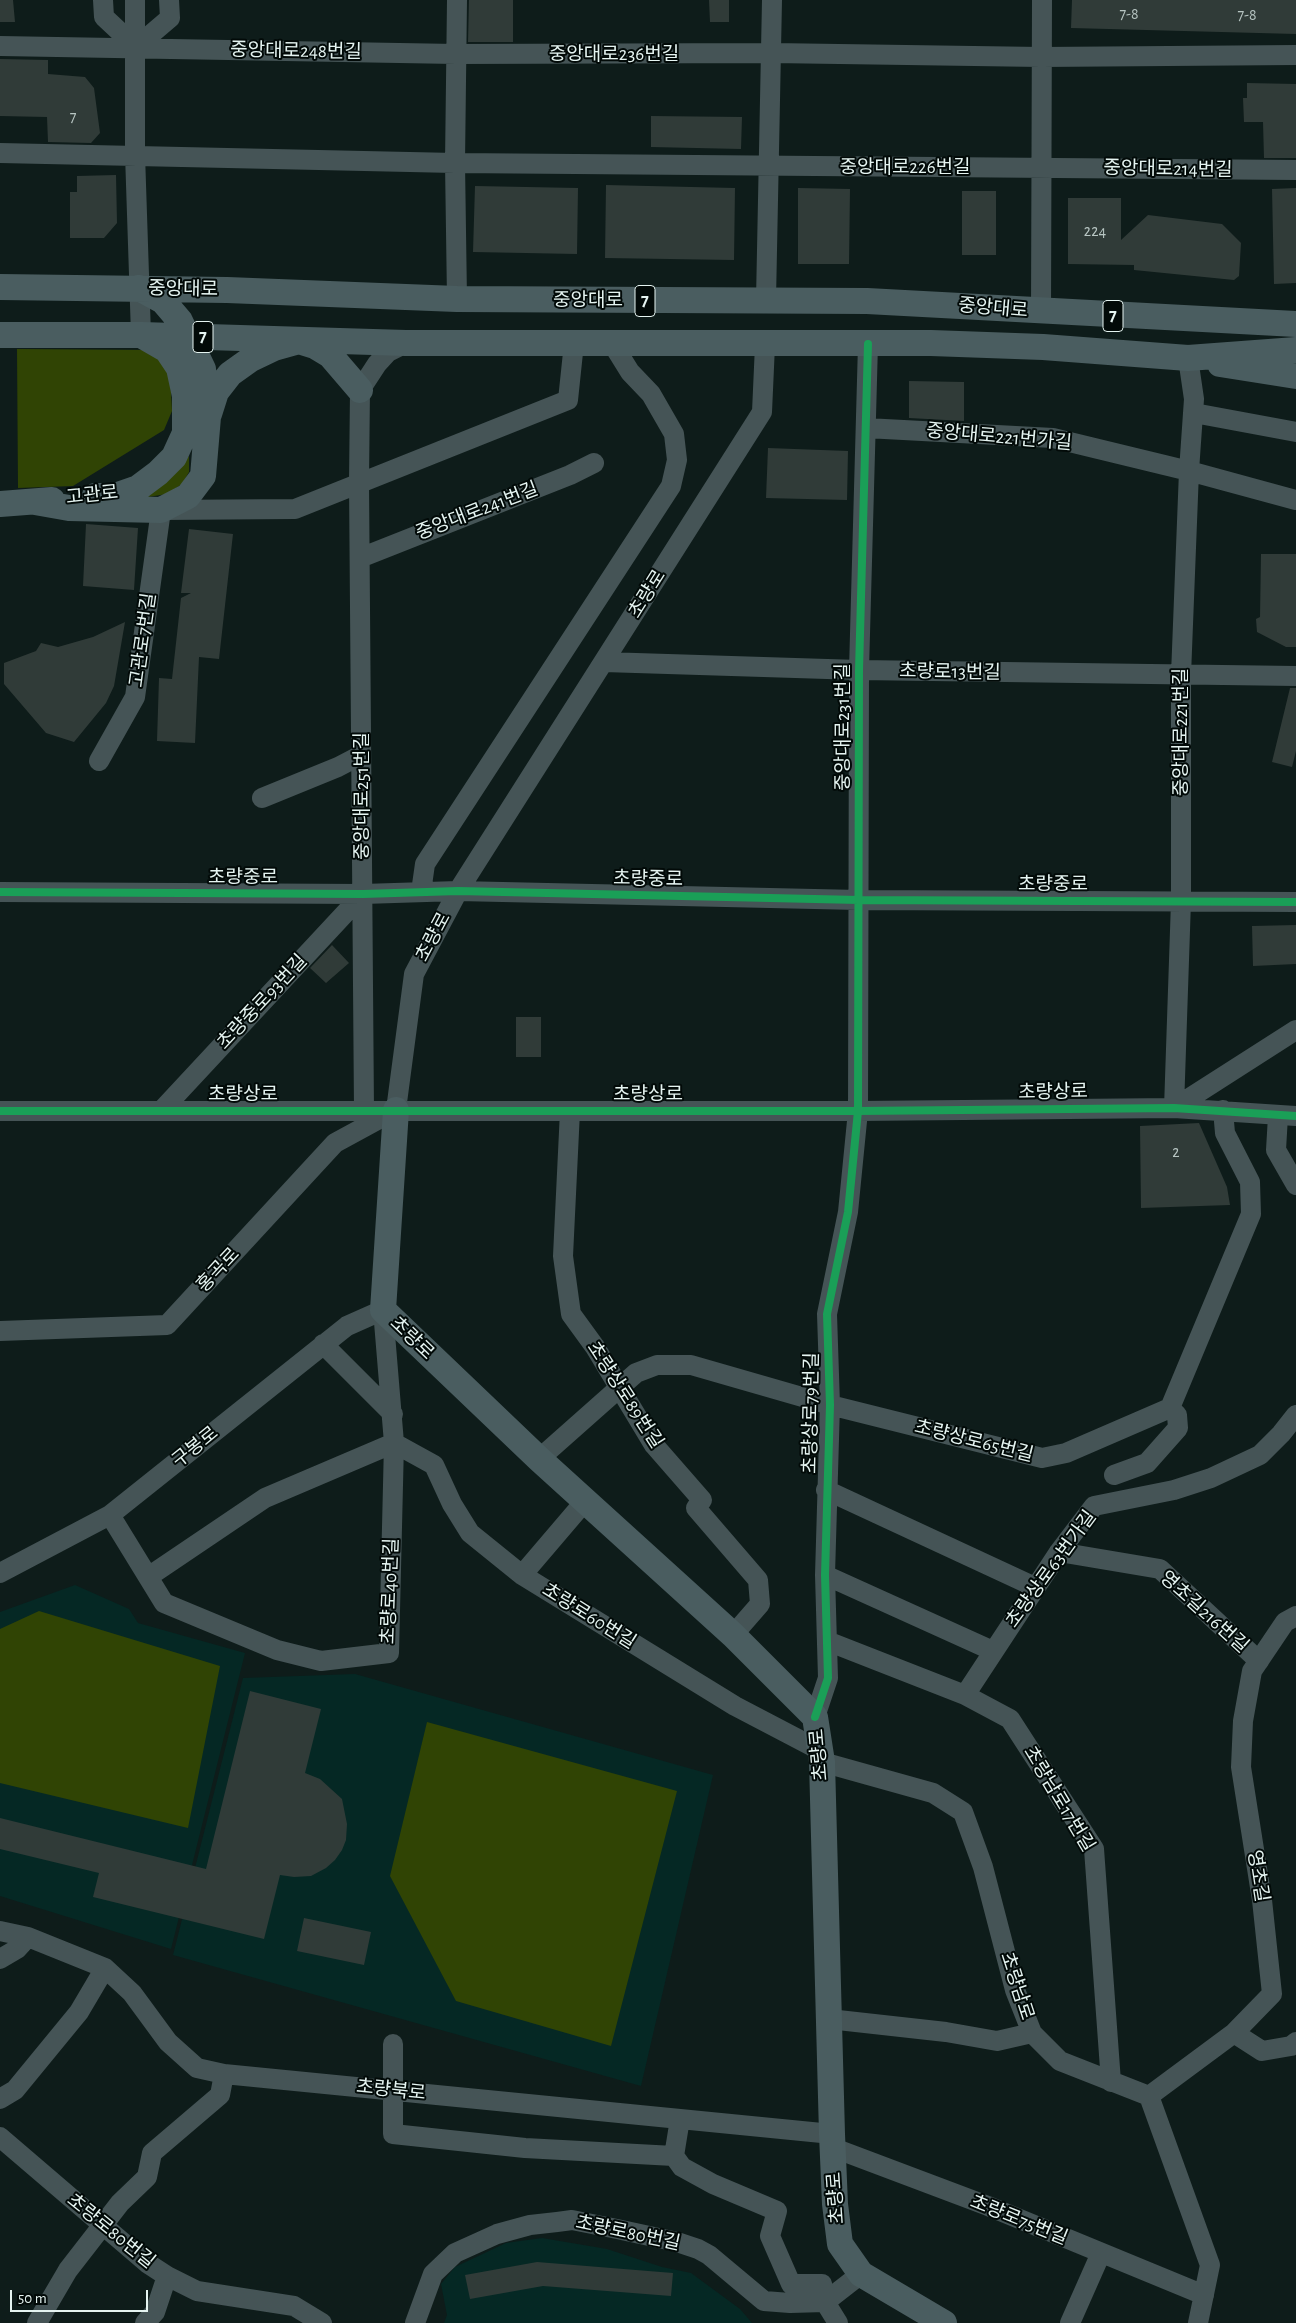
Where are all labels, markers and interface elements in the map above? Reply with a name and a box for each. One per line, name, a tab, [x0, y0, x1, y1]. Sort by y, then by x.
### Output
house number: 7-8	[1119, 4, 1139, 24]
house number: 7-8	[1237, 5, 1257, 25]
street label: 중앙대로248번길	[230, 38, 362, 64]
street label: 중앙대로236번길	[549, 43, 679, 65]
house number: 7	[70, 107, 76, 127]
street label: 중앙대로226번길	[839, 156, 971, 178]
street label: 중앙대로214번길	[1103, 156, 1233, 182]
house number: 224	[1084, 221, 1106, 241]
street label: 중앙대로	[148, 277, 218, 301]
road number: 7	[635, 286, 655, 316]
street label: 중앙대로	[553, 289, 623, 311]
street label: 중앙대로	[957, 294, 1029, 322]
road number: 7	[1103, 300, 1123, 332]
road number: 7	[193, 322, 213, 352]
street label: 중앙대로221번가길	[925, 419, 1073, 455]
street label: 중앙대로241번길	[413, 477, 541, 545]
street label: 고관로	[65, 481, 119, 509]
street label: 초량로	[623, 566, 671, 622]
street label: 고관로7번길	[125, 591, 161, 689]
street label: 초량로13번길	[899, 660, 1001, 684]
street label: 중앙대로231번길	[832, 663, 854, 791]
street label: 중앙대로221번길	[1170, 668, 1192, 796]
street label: 중앙대로251번길	[351, 732, 373, 860]
street label: 초량중로	[208, 866, 278, 888]
street label: 초량중로	[613, 867, 683, 891]
street label: 초량중로	[1018, 873, 1088, 895]
street label: 초량로	[411, 908, 455, 966]
street label: 초량중로93번길	[212, 950, 312, 1054]
street label: 초량상로	[1018, 1080, 1088, 1104]
street label: 초량상로	[208, 1083, 278, 1105]
street label: 초량상로	[613, 1083, 683, 1105]
house number: 2	[1172, 1142, 1180, 1162]
street label: 홍곡로	[192, 1243, 244, 1297]
street label: 초량로	[385, 1312, 439, 1364]
street label: 초량상로89번길	[582, 1337, 668, 1453]
street label: 초량상로79번길	[799, 1352, 823, 1474]
street label: 초량상로65번길	[912, 1415, 1036, 1467]
street label: 구봉로	[167, 1422, 223, 1472]
street label: 초량상로63번가길	[1001, 1506, 1101, 1632]
street label: 초량로40번길	[377, 1537, 403, 1645]
street label: 영초길216번길	[1155, 1566, 1253, 1658]
street label: 초량로60번길	[538, 1578, 640, 1654]
street label: 초량로	[805, 1728, 833, 1782]
street label: 초량남로17번길	[1018, 1742, 1100, 1856]
street label: 영초길	[1243, 1848, 1273, 1904]
street label: 초량남로	[995, 1949, 1039, 2023]
street label: 초량북로	[355, 2075, 427, 2105]
street label: 초량로	[823, 2171, 849, 2225]
street label: 초량로80번길	[62, 2189, 160, 2273]
street label: 초량로75번길	[967, 2190, 1071, 2250]
street label: 초량로80번길	[574, 2211, 682, 2255]
scale bar	[12, 2280, 150, 2312]
text: 50 m	[18, 2291, 47, 2306]

